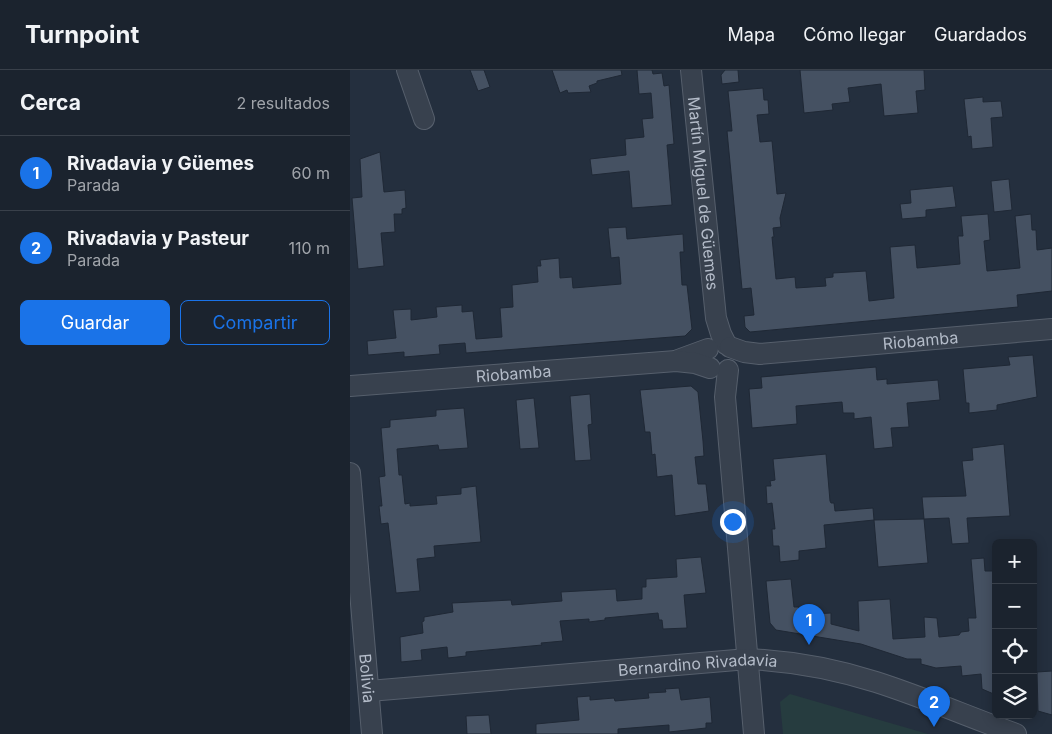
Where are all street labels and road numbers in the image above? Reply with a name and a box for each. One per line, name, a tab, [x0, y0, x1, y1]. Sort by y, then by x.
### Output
street label: Martín Miguel de Güemes	[684, 96, 723, 291]
street label: Riobamba	[882, 327, 959, 353]
street label: Riobamba	[475, 361, 552, 386]
street label: Bernardino Rivadavia	[617, 649, 779, 680]
street label: Bolivia	[355, 653, 379, 704]

